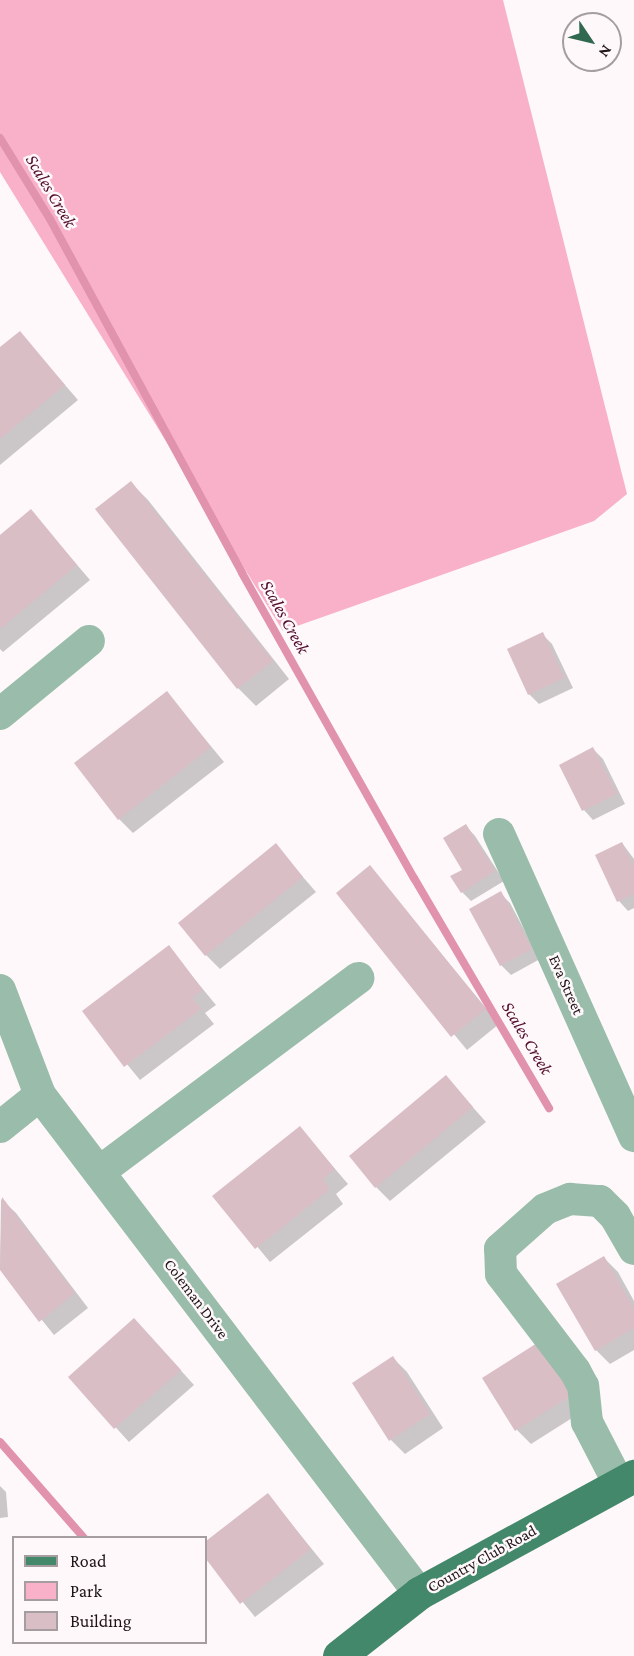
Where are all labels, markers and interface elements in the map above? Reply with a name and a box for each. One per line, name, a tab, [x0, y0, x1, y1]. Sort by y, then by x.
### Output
north arrow	[562, 12, 622, 72]
text: N	[595, 42, 616, 61]
water label: Scales Creek	[21, 151, 81, 231]
water label: Scales Creek	[256, 576, 314, 658]
street label: Eva Street	[544, 952, 588, 1018]
water label: Scales Creek	[497, 998, 557, 1078]
street label: Coleman Drive	[160, 1255, 232, 1343]
street label: Country Club Road	[424, 1521, 540, 1597]
legend	[12, 1536, 207, 1644]
text: Road	[70, 1551, 107, 1571]
text: Park	[70, 1581, 102, 1601]
text: Building	[70, 1611, 131, 1631]

